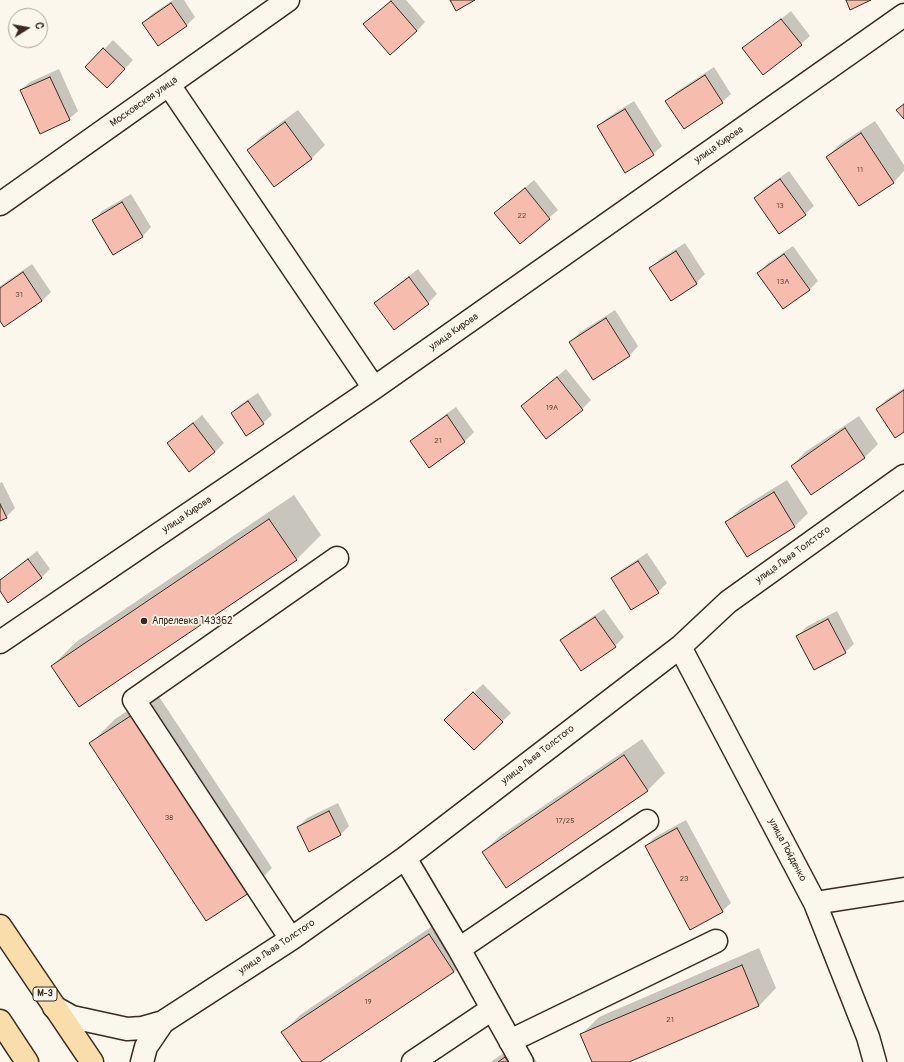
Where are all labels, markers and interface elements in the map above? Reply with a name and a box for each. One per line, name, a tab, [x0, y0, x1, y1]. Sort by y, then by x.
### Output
north arrow	[8, 8, 48, 48]
text: С	[32, 21, 46, 30]
street label: Московская улица	[108, 74, 180, 130]
street label: улица Кирова	[692, 124, 746, 166]
house number: 11	[857, 165, 863, 175]
house number: 13	[776, 201, 784, 211]
house number: 22	[518, 211, 526, 221]
house number: 13А	[777, 277, 789, 287]
house number: 31	[15, 290, 23, 300]
street label: улица Кирова	[427, 311, 481, 353]
house number: 19А	[546, 403, 558, 413]
house number: 21	[434, 436, 442, 446]
street label: улица Кирова	[160, 494, 214, 536]
street label: улица Льва Толстого	[753, 524, 833, 586]
place label: Апрелевка 143362	[152, 615, 233, 627]
marker: Апрелевка 143362	[139, 616, 149, 626]
street label: улица Льва Толстого	[499, 723, 577, 787]
house number: 38	[165, 813, 173, 823]
house number: 17/25	[555, 816, 575, 826]
street label: улица Пойденко	[765, 816, 809, 884]
house number: 23	[680, 874, 688, 884]
street label: улица Льва Толстого	[236, 917, 318, 977]
road number: М-3	[33, 987, 57, 1001]
house number: 19	[364, 997, 372, 1007]
house number: 21	[666, 1015, 674, 1025]

